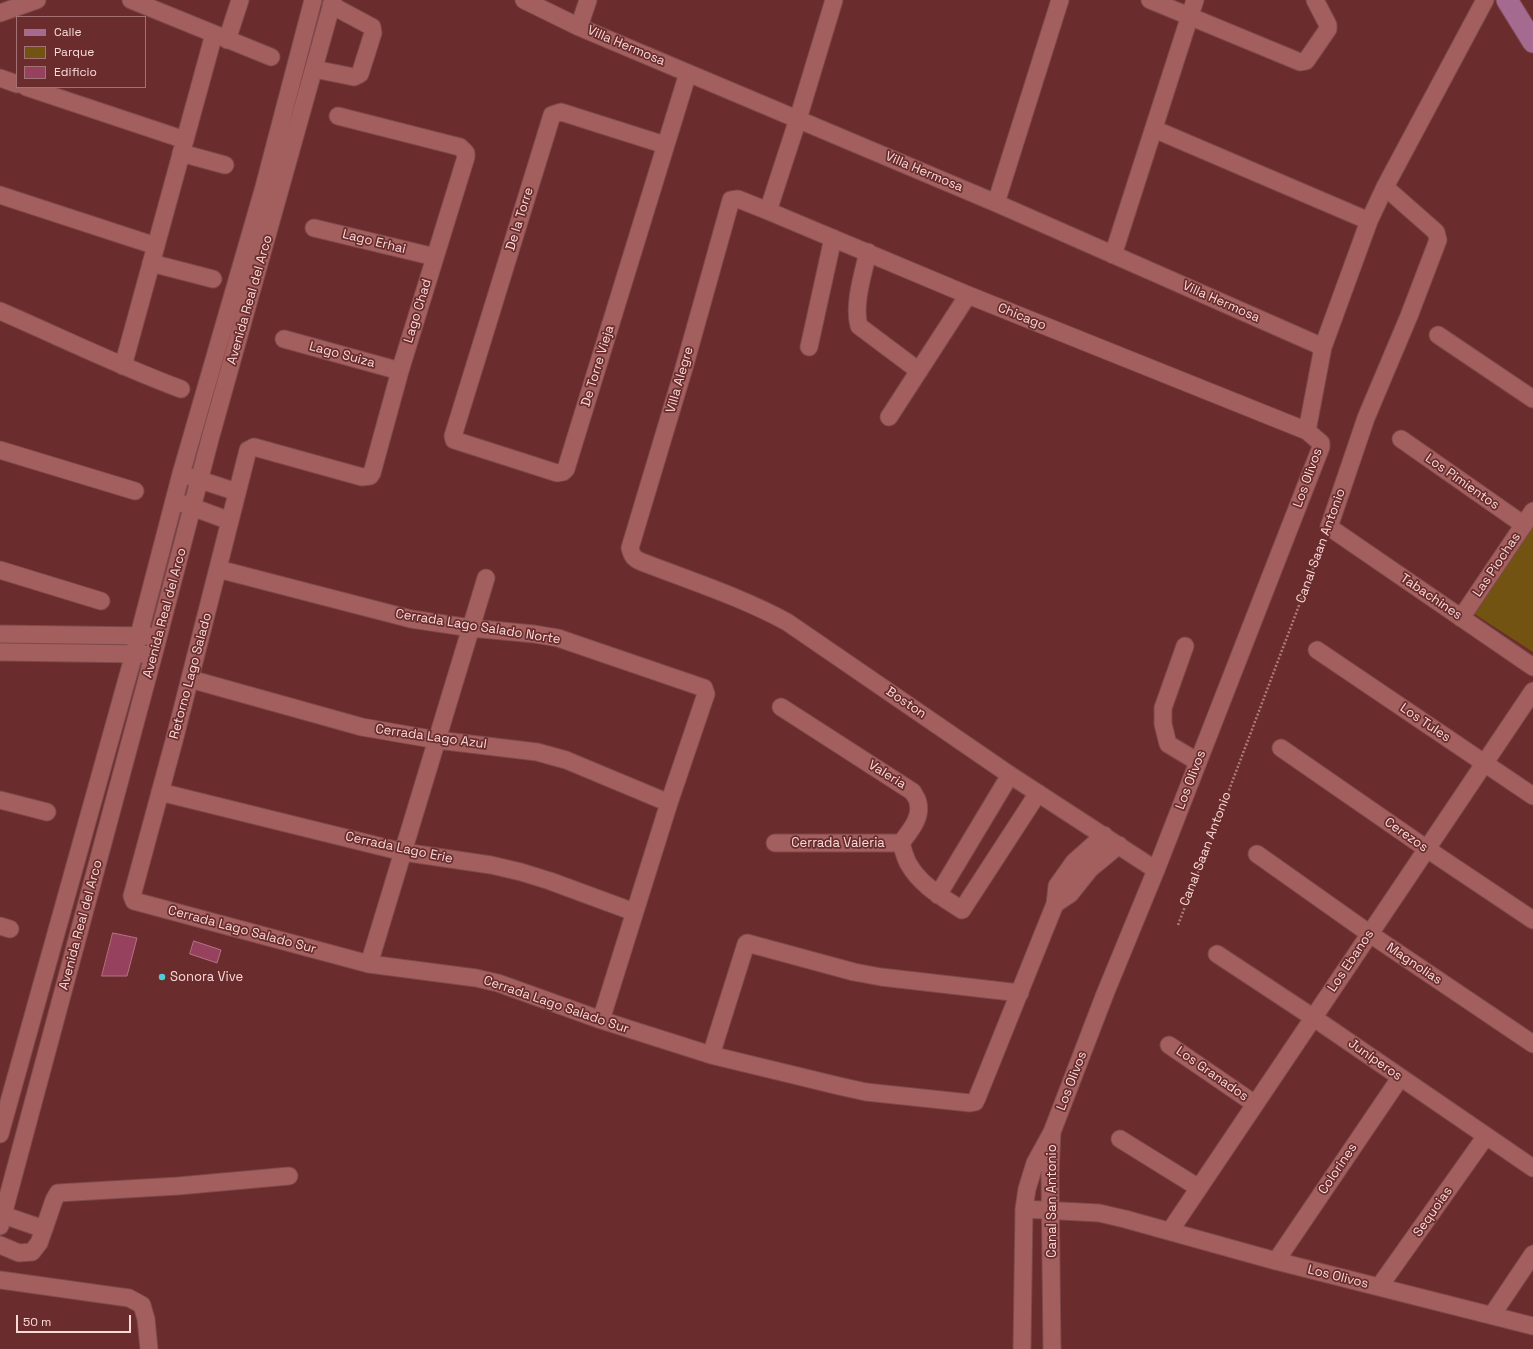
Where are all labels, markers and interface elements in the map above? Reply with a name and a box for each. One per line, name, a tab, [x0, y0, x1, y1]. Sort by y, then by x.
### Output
legend	[16, 16, 146, 88]
street label: Villa Hermosa	[585, 23, 667, 69]
text: Calle	[54, 24, 82, 40]
text: Parque	[54, 44, 94, 60]
text: Edificio	[54, 64, 97, 80]
street label: Villa Hermosa	[883, 149, 965, 195]
street label: De la Torre	[503, 185, 537, 253]
street label: Lago Erhai	[341, 227, 407, 257]
street label: Avenida Real del Arco	[224, 233, 276, 367]
street label: Lago Chad	[401, 277, 435, 345]
street label: Villa Hermosa	[1180, 278, 1262, 326]
street label: Chicago	[995, 300, 1049, 334]
street label: De Torre Vieja	[578, 323, 618, 409]
street label: Lago Suiza	[307, 339, 377, 371]
street label: Villa Alegre	[663, 345, 697, 415]
street label: Los Olivos	[1290, 446, 1326, 510]
street label: Los Pimientos	[1422, 451, 1502, 513]
street label: Canal Saan Antonio	[1293, 486, 1349, 606]
street label: Las Piochas	[1470, 530, 1524, 600]
street label: Avenida Real del Arco	[140, 546, 190, 680]
street label: Tabachines	[1397, 571, 1465, 623]
street label: Cerrada Lago Salado Norte	[394, 606, 562, 648]
street label: Retorno Lago Salado	[167, 611, 215, 741]
street label: Boston	[883, 684, 929, 722]
street label: Los Tules	[1397, 700, 1453, 746]
street label: Cerrada Lago Azul	[374, 721, 488, 753]
street label: Los Olivos	[1173, 748, 1209, 812]
street label: Valeria	[865, 757, 909, 793]
street label: Canal Saan Antonio	[1177, 790, 1235, 908]
street label: Cerezos	[1381, 814, 1431, 856]
street label: Cerrada Lago Erie	[344, 829, 454, 867]
street label: Cerrada Valeria	[791, 835, 885, 851]
street label: Avenida Real del Arco	[56, 858, 106, 992]
street label: Cerrada Lago Salado Sur	[166, 903, 318, 957]
street label: Los Ebanos	[1325, 927, 1377, 995]
street label: Magnolias	[1383, 940, 1445, 988]
place label: Sonora Vive	[170, 969, 243, 985]
marker: Sonora Vive	[157, 972, 167, 982]
street label: Cerrada Lago Salado Sur	[481, 973, 631, 1037]
street label: Juníperos	[1345, 1036, 1405, 1084]
street label: Los Granados	[1173, 1043, 1251, 1105]
street label: Los Olivos	[1054, 1049, 1090, 1113]
street label: Colorines	[1315, 1141, 1361, 1197]
street label: Canal San Antonio	[1044, 1144, 1060, 1258]
street label: Sequoias	[1410, 1184, 1456, 1240]
street label: Los Olivos	[1306, 1262, 1370, 1292]
scale bar	[18, 1307, 133, 1333]
text: 50 m	[23, 1314, 51, 1330]

